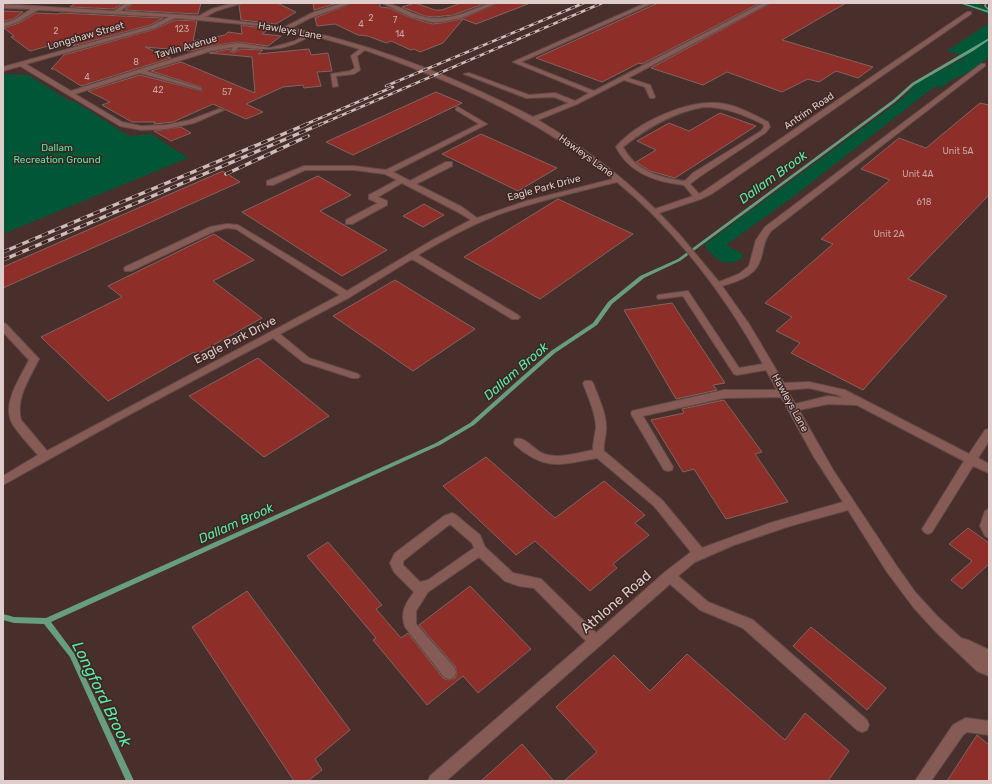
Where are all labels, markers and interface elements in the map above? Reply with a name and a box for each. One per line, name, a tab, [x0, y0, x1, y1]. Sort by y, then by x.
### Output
house number: 2	[368, 13, 374, 23]
house number: 7	[393, 15, 398, 25]
street label: Longshaw Street	[46, 19, 126, 53]
house number: 4	[358, 19, 364, 29]
street label: Hawleys Lane	[257, 20, 323, 43]
house number: 123	[175, 24, 189, 34]
house number: 2	[53, 26, 59, 36]
house number: 14	[395, 29, 405, 39]
street label: Tavlin Avenue	[154, 32, 219, 62]
house number: 8	[133, 57, 139, 67]
house number: 4	[84, 72, 90, 82]
house number: 42	[153, 85, 163, 95]
house number: 57	[222, 87, 232, 97]
street label: Antrim Road	[782, 90, 836, 132]
street label: Hawleys Lane	[556, 132, 616, 180]
park label: Dallam Recreation Ground	[13, 142, 101, 166]
house number: Unit 5A	[942, 146, 974, 156]
water label: Dallam Brook	[736, 147, 810, 207]
house number: Unit 4A	[902, 169, 934, 179]
street label: Eagle Park Drive	[506, 172, 582, 204]
house number: 618	[917, 197, 932, 207]
house number: Unit 2A	[874, 229, 904, 239]
street label: Eagle Park Drive	[192, 313, 279, 367]
water label: Dallam Brook	[481, 339, 552, 403]
street label: Hawleys Lane	[769, 372, 811, 434]
water label: Dallam Brook	[196, 500, 276, 546]
street label: Athlone Road	[577, 567, 655, 637]
water label: Longford Brook	[68, 638, 136, 751]

